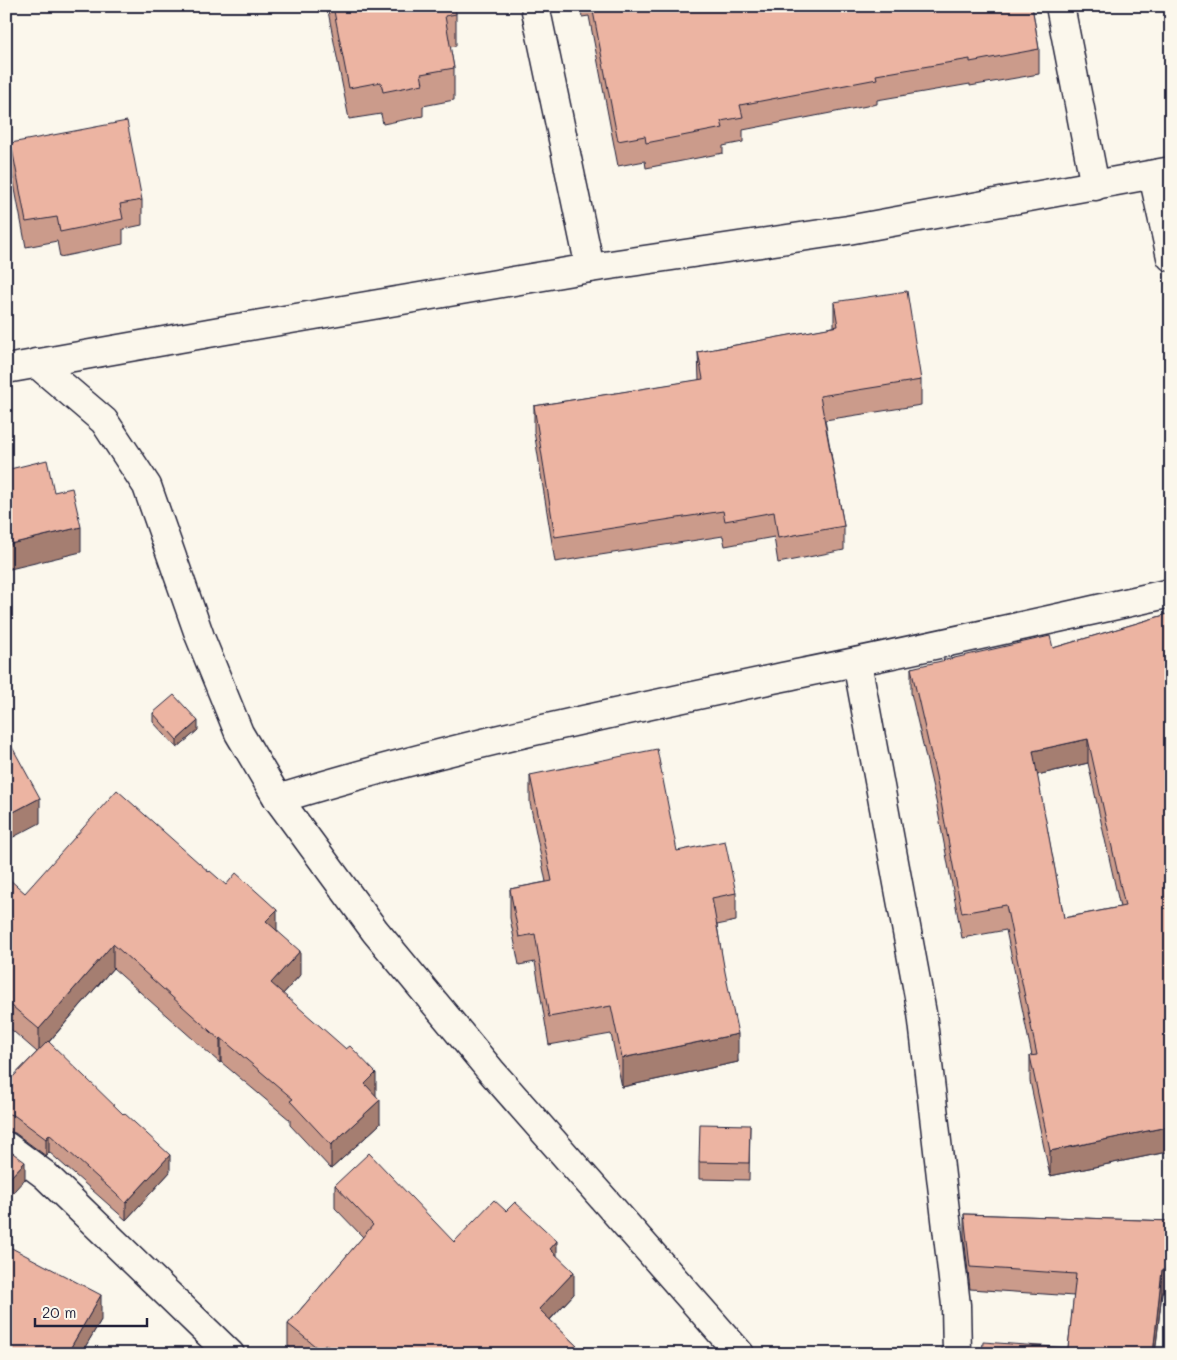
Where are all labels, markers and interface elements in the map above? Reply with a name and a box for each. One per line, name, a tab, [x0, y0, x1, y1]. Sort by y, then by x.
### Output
scale bar	[35, 1295, 148, 1327]
text: 20 m	[42, 1302, 76, 1322]

